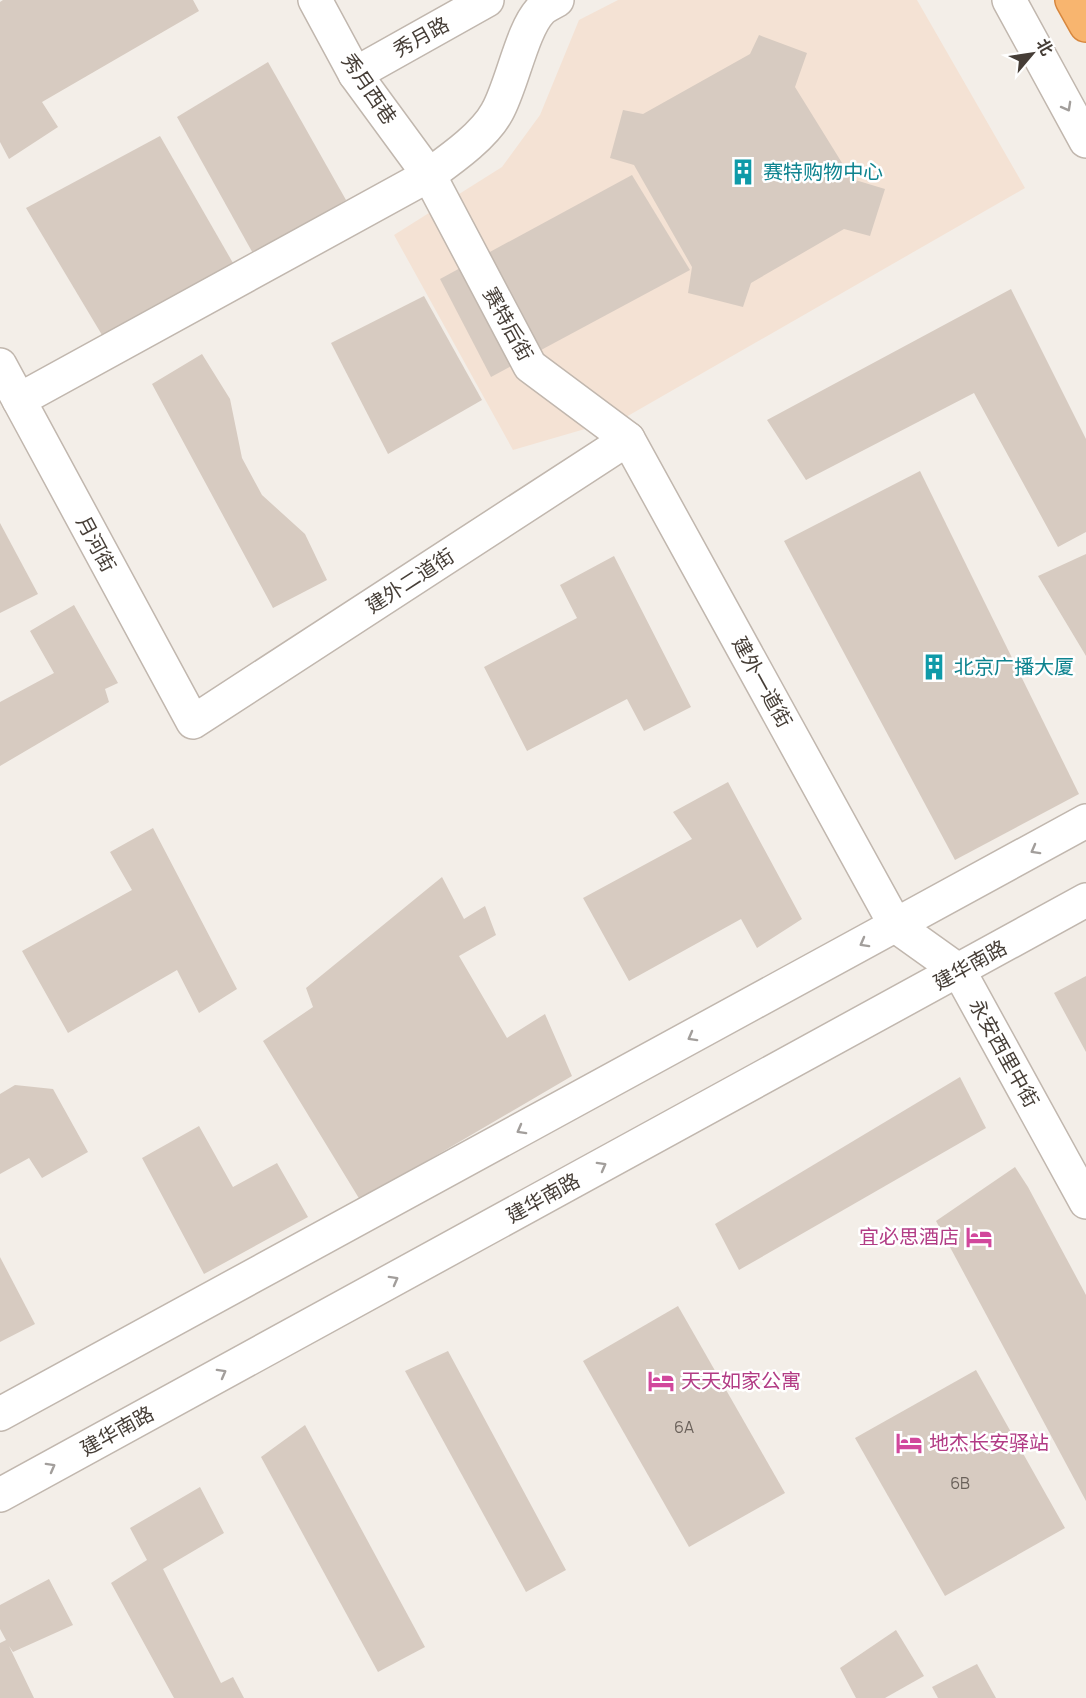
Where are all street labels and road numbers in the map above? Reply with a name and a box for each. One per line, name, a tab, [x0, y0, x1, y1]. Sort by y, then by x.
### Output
street label: 秀月路	[388, 10, 454, 63]
street label: 秀月西巷	[336, 48, 403, 129]
street label: 赛特后街	[477, 282, 540, 365]
street label: 月河街	[70, 511, 122, 577]
street label: 建外二道街	[360, 542, 459, 619]
street label: 建外一道街	[726, 631, 798, 732]
street label: 建华南路	[928, 933, 1011, 996]
street label: 永安西里中街	[964, 994, 1045, 1112]
street label: 建华南路	[501, 1166, 584, 1229]
street label: 建华南路	[75, 1399, 158, 1462]

